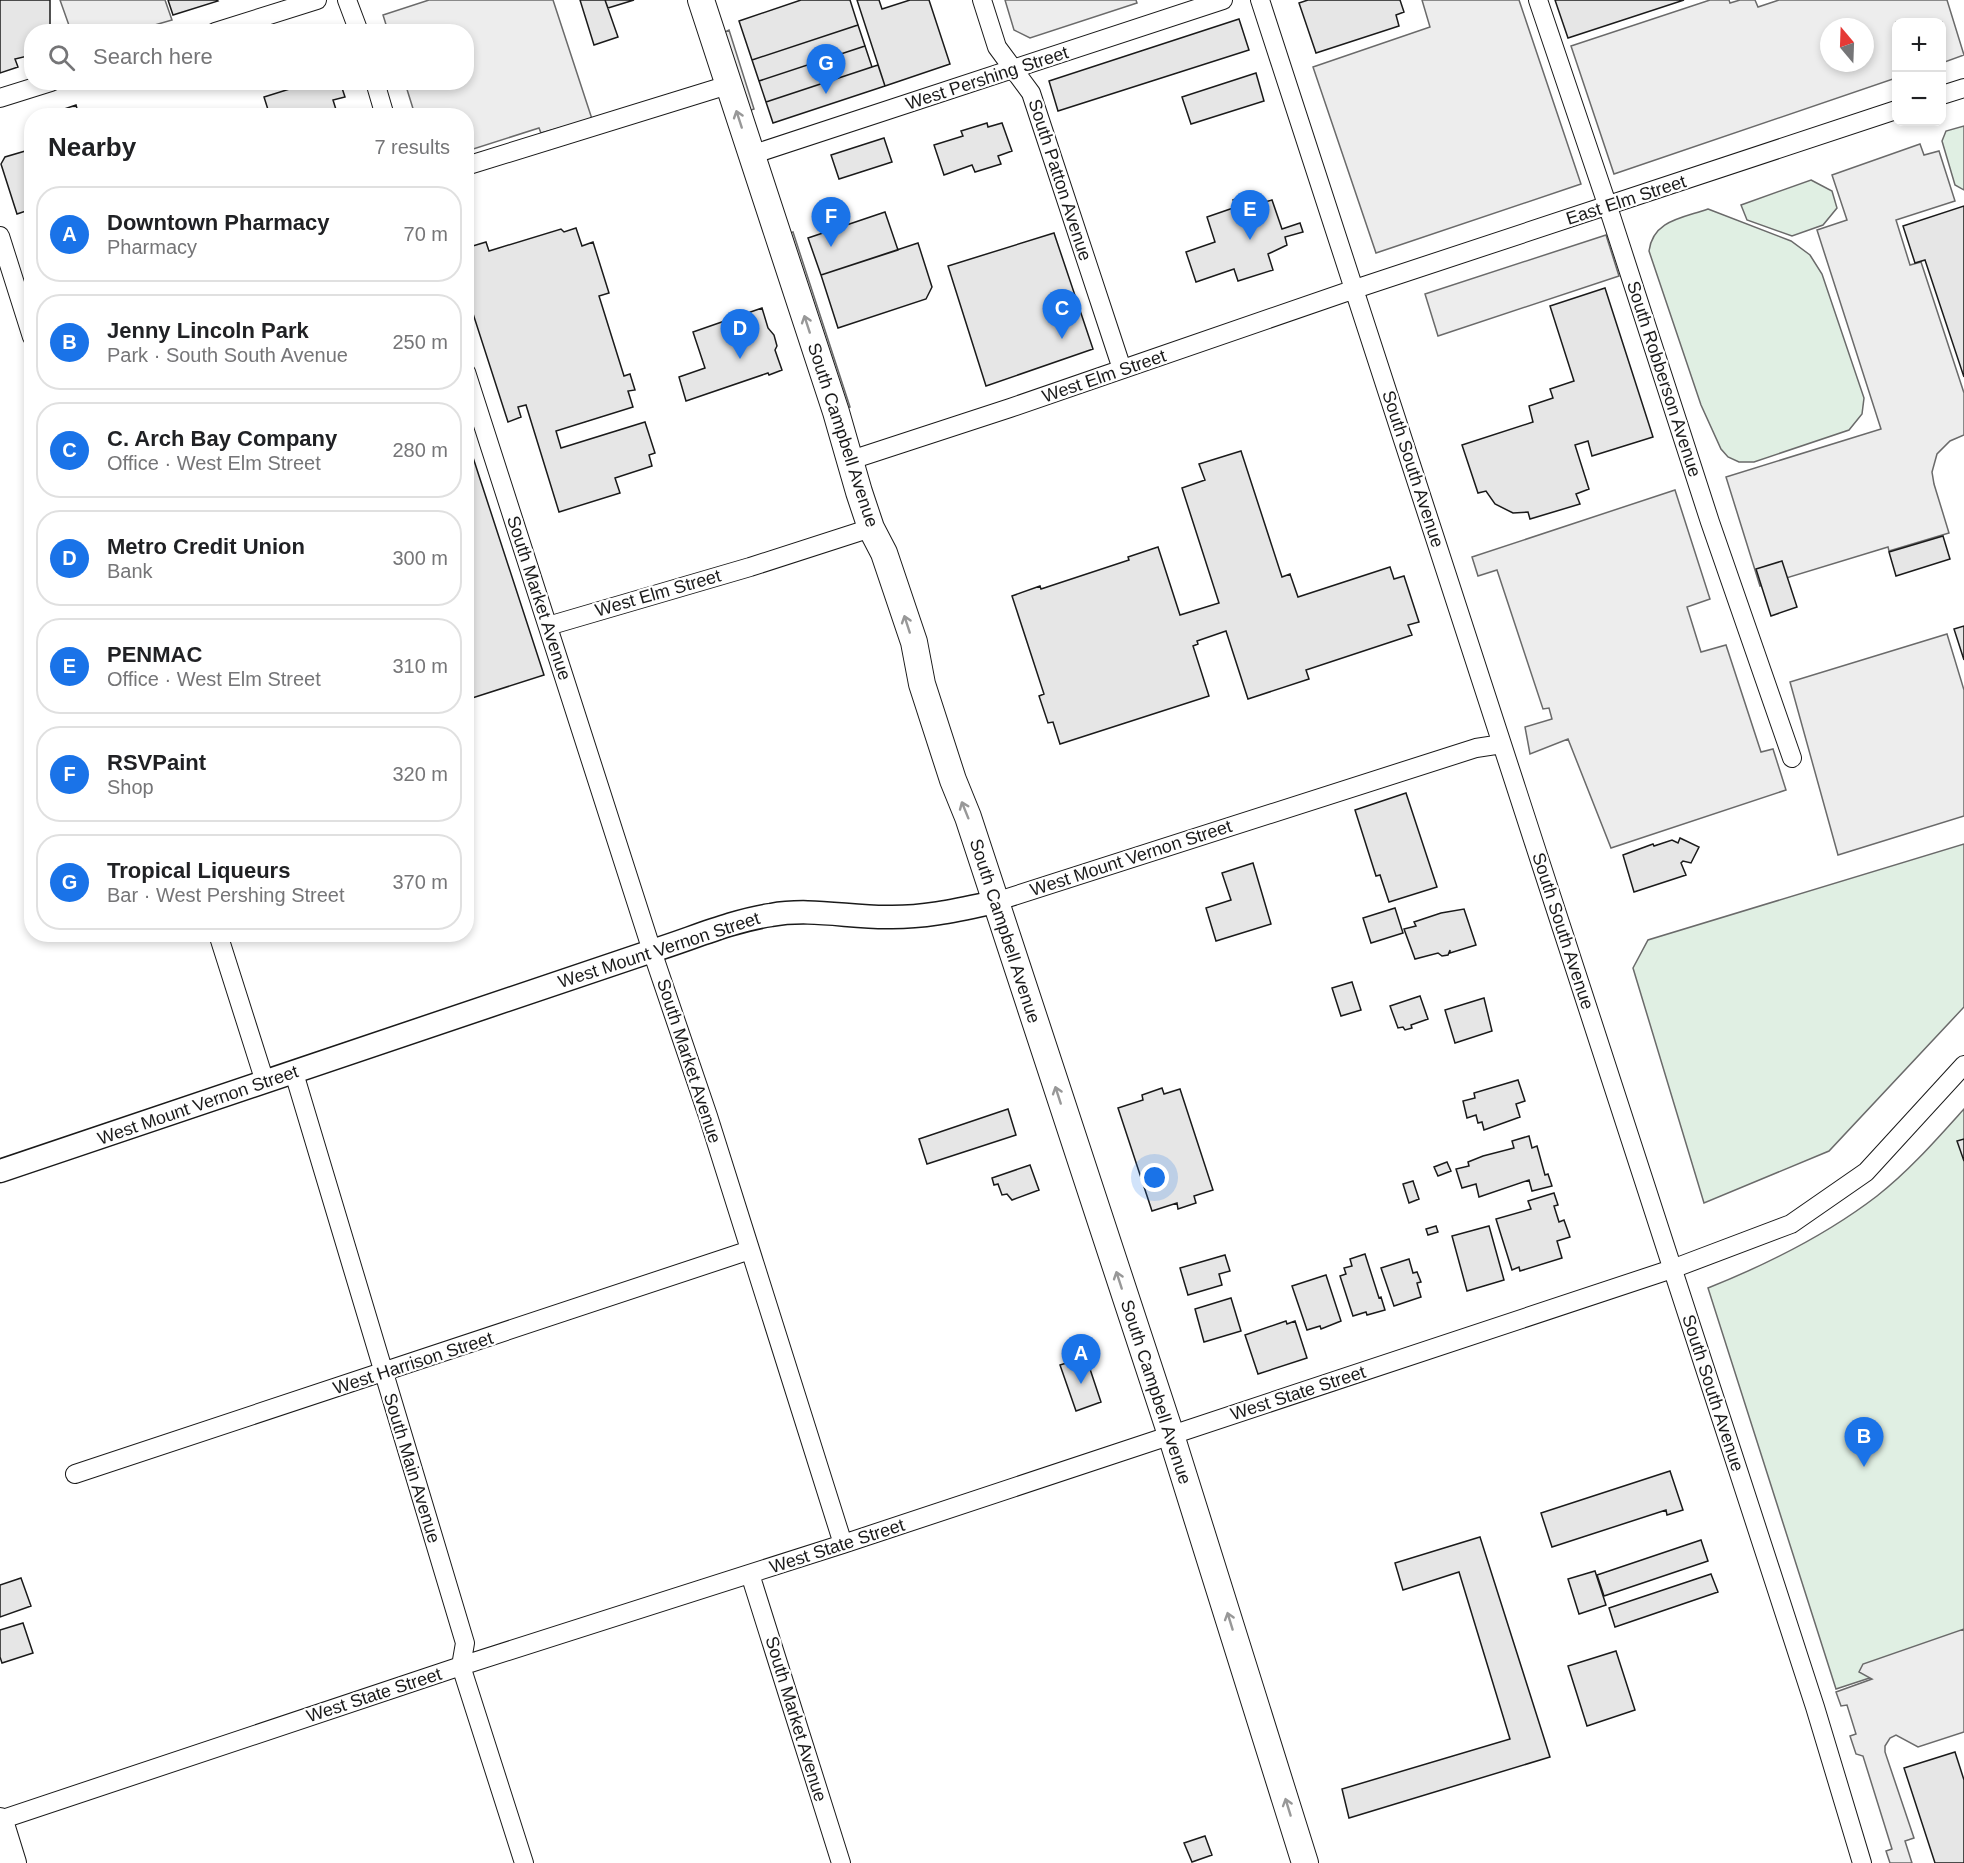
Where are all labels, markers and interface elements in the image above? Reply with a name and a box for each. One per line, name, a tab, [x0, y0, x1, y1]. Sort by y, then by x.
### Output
north arrow	[1820, 18, 1874, 72]
map controls	[1892, 18, 1946, 126]
button: +	[1892, 18, 1946, 72]
search box	[24, 24, 474, 90]
icon: search	[45, 41, 78, 74]
street label: West Pershing Street	[903, 42, 1071, 114]
text: Search here	[93, 44, 213, 69]
pin: G	[806, 44, 846, 94]
button: −	[1892, 72, 1946, 126]
street label: South Patton Avenue	[1024, 97, 1096, 263]
one-way arrow	[733, 110, 744, 129]
text: Nearby	[48, 132, 136, 162]
text: 7 results	[374, 136, 450, 158]
street label: East Elm Street	[1563, 171, 1689, 229]
pin: E	[1230, 190, 1270, 240]
pin: F	[812, 198, 850, 247]
text: Downtown Pharmacy	[107, 210, 329, 235]
text: A	[62, 223, 77, 245]
text: 70 m	[404, 223, 448, 245]
text: Pharmacy	[107, 236, 197, 258]
street label: South Robberson Avenue	[1623, 279, 1705, 479]
pin: C	[1042, 290, 1082, 339]
pin: D	[720, 310, 760, 359]
one-way arrow	[800, 315, 811, 334]
text: Jenny Lincoln Park	[107, 318, 309, 343]
text: B	[62, 331, 77, 353]
text: 250 m	[392, 331, 448, 353]
street label: South Campbell Avenue	[804, 340, 882, 530]
text: Park · South South Avenue	[107, 344, 348, 366]
street label: West Elm Street	[1039, 345, 1169, 407]
street label: South South Avenue	[1378, 388, 1448, 550]
text: C. Arch Bay Company	[107, 426, 337, 451]
text: C	[62, 439, 77, 461]
text: 280 m	[392, 439, 448, 461]
text: Office · West Elm Street	[107, 452, 321, 474]
street label: South Market Avenue	[503, 513, 575, 683]
text: Metro Credit Union	[107, 534, 305, 559]
text: D	[62, 547, 77, 569]
text: 300 m	[392, 547, 448, 569]
text: Bank	[107, 560, 153, 582]
street label: West Elm Street	[593, 566, 723, 620]
one-way arrow	[901, 615, 912, 634]
text: PENMAC	[107, 642, 202, 667]
text: E	[63, 655, 76, 677]
text: 310 m	[392, 655, 448, 677]
text: Office · West Elm Street	[107, 668, 321, 690]
text: RSVPaint	[107, 750, 206, 775]
text: F	[63, 763, 76, 785]
text: 320 m	[392, 763, 448, 785]
text: Shop	[107, 776, 154, 798]
one-way arrow	[958, 801, 969, 819]
street label: West Mount Vernon Street	[1028, 816, 1234, 900]
street label: South Campbell Avenue	[966, 836, 1044, 1026]
street label: South South Avenue	[1528, 850, 1598, 1012]
text: Tropical Liqueurs	[107, 858, 290, 883]
text: G	[62, 871, 77, 893]
text: 370 m	[392, 871, 448, 893]
text: Bar · West Pershing Street	[107, 884, 345, 906]
street label: West Mount Vernon Street	[556, 908, 762, 992]
street label: South Market Avenue	[653, 976, 725, 1146]
street label: West Mount Vernon Street	[95, 1061, 301, 1149]
one-way arrow	[1052, 1086, 1063, 1105]
your location	[1140, 1163, 1169, 1192]
one-way arrow	[1113, 1271, 1124, 1290]
street label: South Campbell Avenue	[1117, 1297, 1195, 1487]
street label: South South Avenue	[1678, 1312, 1748, 1474]
street label: West Harrison Street	[331, 1328, 495, 1398]
pin: A	[1062, 1334, 1100, 1384]
street label: West State Street	[1228, 1362, 1368, 1424]
street label: South Main Avenue	[380, 1391, 444, 1545]
pin: B	[1844, 1418, 1884, 1467]
street label: West State Street	[767, 1515, 907, 1577]
one-way arrow	[1223, 1612, 1234, 1631]
street label: South Market Avenue	[761, 1634, 831, 1804]
street label: West State Street	[304, 1664, 444, 1726]
one-way arrow	[1282, 1798, 1293, 1817]

